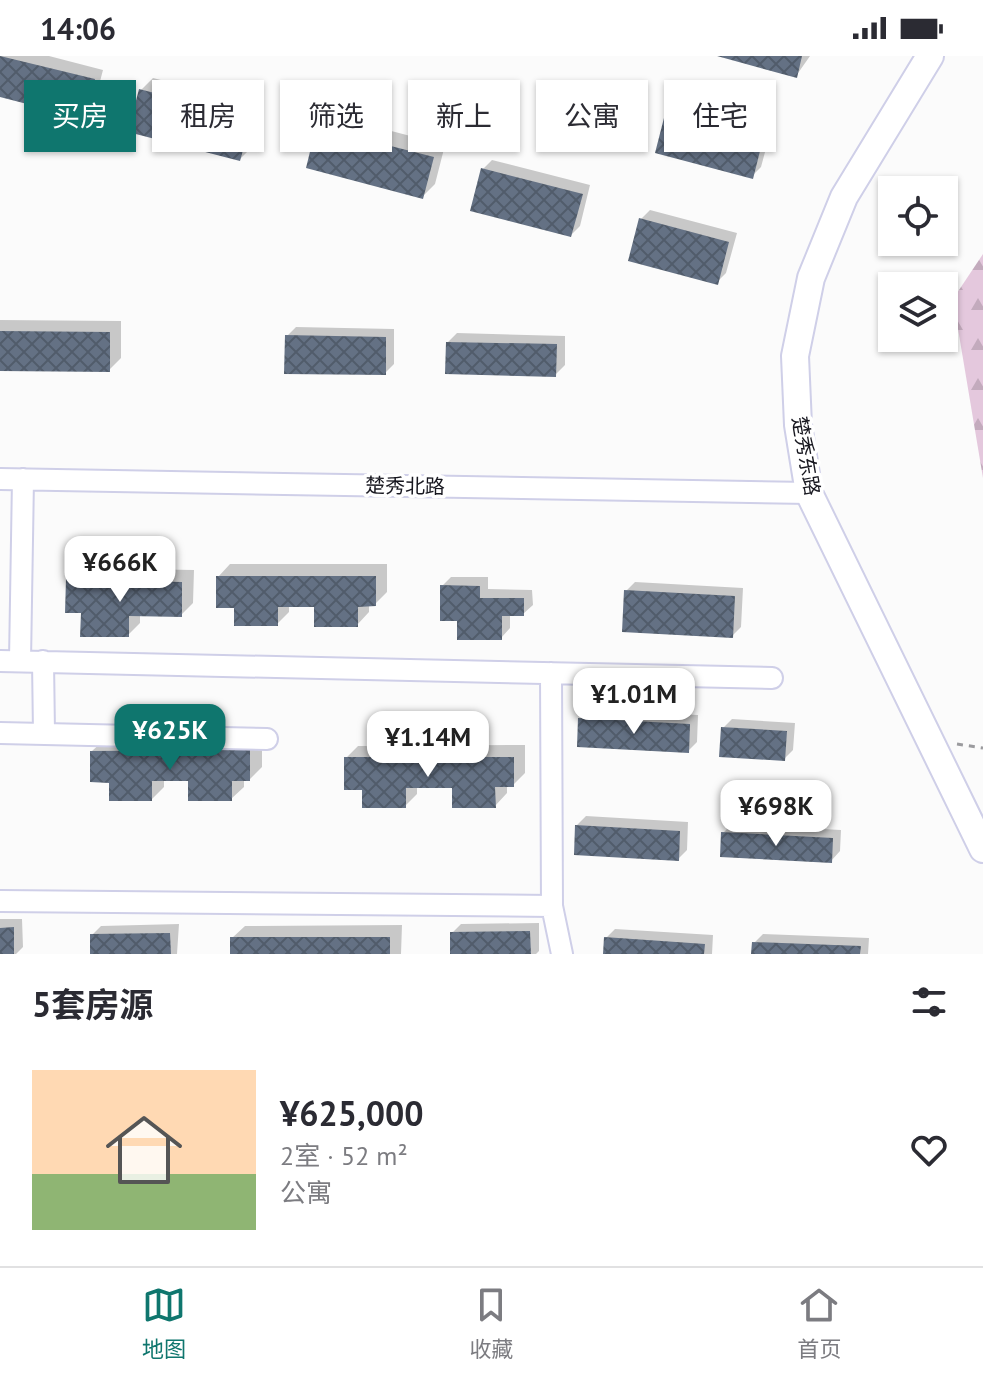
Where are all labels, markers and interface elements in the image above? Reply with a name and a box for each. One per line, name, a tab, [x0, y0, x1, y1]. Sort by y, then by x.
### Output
text: 14:06	[40, 9, 116, 48]
chip: 买房	[24, 80, 136, 152]
chip: 租房	[152, 80, 264, 152]
chip: 筛选	[280, 80, 392, 152]
chip: 新上	[408, 80, 520, 152]
chip: 公寓	[536, 80, 648, 152]
chip: 住宅	[664, 80, 776, 152]
map controls	[878, 176, 958, 352]
button: locate	[878, 176, 958, 256]
button: layers	[878, 272, 958, 352]
street label: 楚秀东路	[786, 414, 826, 498]
street label: 楚秀北路	[365, 472, 445, 500]
pin: ¥666K	[64, 536, 176, 604]
text: ¥666K	[82, 545, 158, 578]
pin: ¥1.01M	[569, 668, 699, 736]
text: ¥1.01M	[591, 677, 677, 710]
pin: ¥625K	[114, 704, 226, 772]
pin: ¥1.14M	[363, 711, 493, 779]
text: ¥625K	[132, 713, 208, 746]
text: ¥1.14M	[385, 720, 471, 753]
pin: ¥698K	[720, 780, 832, 848]
text: ¥698K	[738, 789, 814, 822]
icon: filters	[907, 980, 951, 1024]
text: 5套房源	[32, 982, 153, 1026]
text: ¥625,000	[280, 1091, 424, 1135]
icon: home	[96, 1102, 192, 1198]
icon: heart	[907, 1128, 951, 1172]
text: 2室 · 52 m²	[280, 1139, 408, 1172]
text: 公寓	[280, 1176, 332, 1209]
tab: 地图	[142, 1283, 186, 1363]
tab: 收藏	[469, 1283, 513, 1363]
tab: 首页	[797, 1283, 841, 1363]

